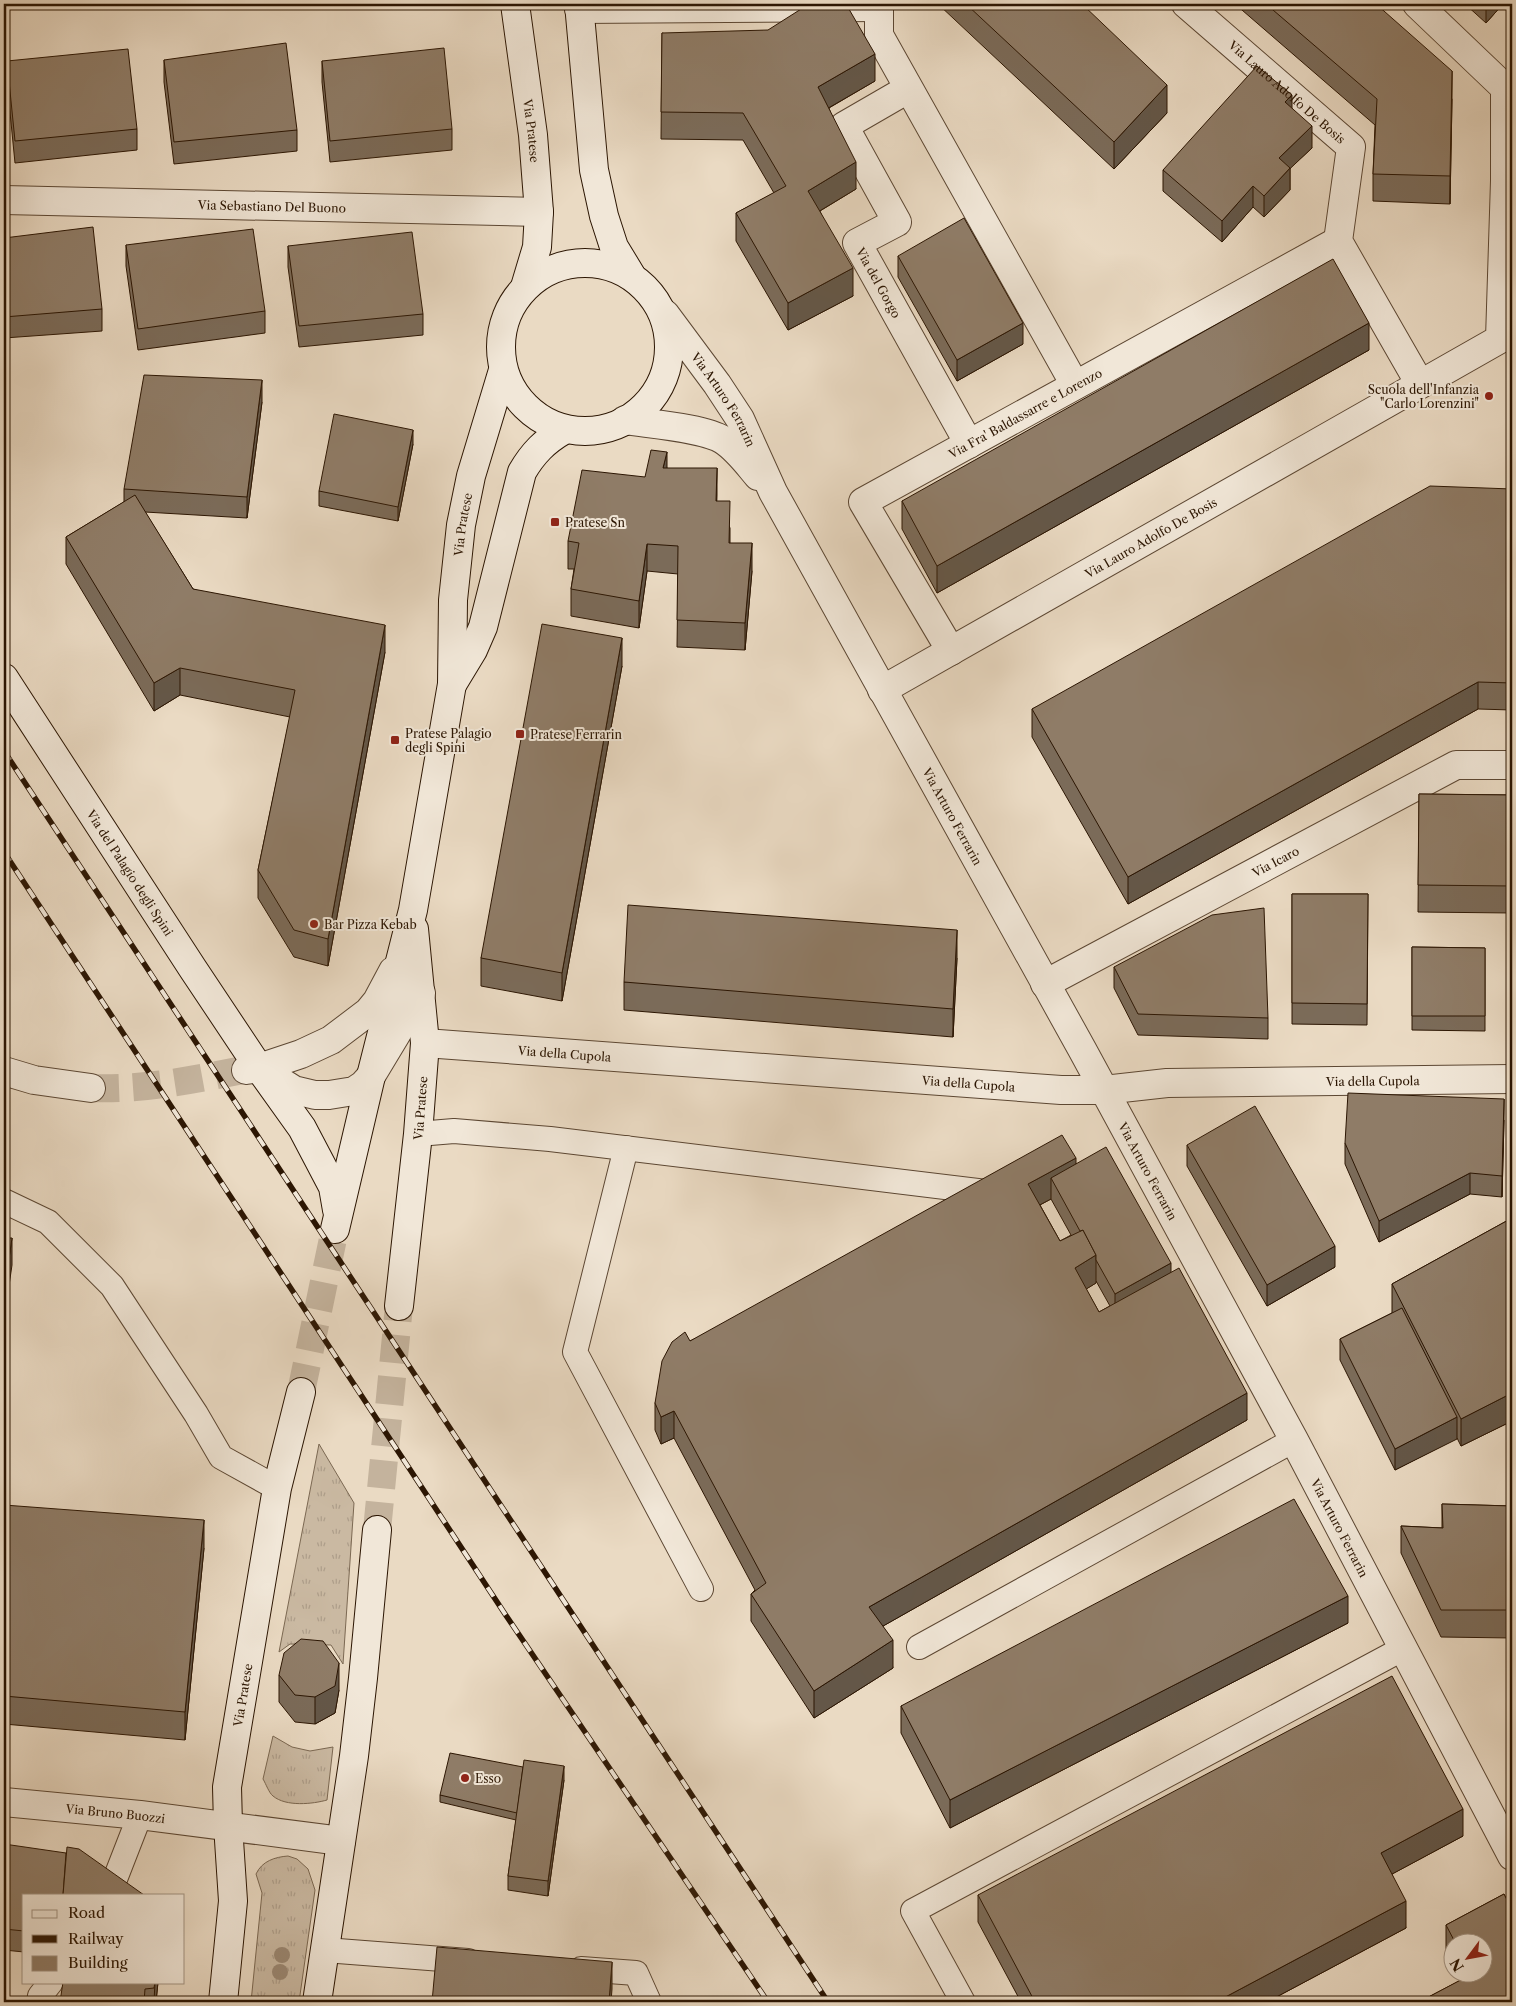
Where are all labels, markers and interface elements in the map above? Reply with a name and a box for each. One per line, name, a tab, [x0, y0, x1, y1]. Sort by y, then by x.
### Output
street label: Via Lauro Adolfo De Bosis	[1225, 36, 1349, 146]
street label: Via Pratese	[521, 97, 543, 164]
street label: Via Sebastiano Del Buono	[197, 197, 346, 215]
street label: Via del Gorgo	[853, 244, 905, 320]
street label: Via Arturo Ferrarin	[688, 348, 759, 449]
street label: Via Fra' Baldassarre e Lorenzo	[945, 365, 1104, 462]
place label: Scuola dell'Infanzia "Carlo Lorenzini"	[1368, 382, 1480, 411]
marker: Scuola dell'Infanzia "Carlo Lorenzini"	[1483, 390, 1495, 402]
street label: Via Pratese	[450, 491, 475, 558]
street label: Via Lauro Adolfo De Bosis	[1081, 494, 1219, 581]
place label: Pratese Sn	[565, 515, 626, 530]
marker: Pratese Sn	[549, 516, 561, 528]
place label: Pratese Palagio degli Spini	[405, 726, 492, 755]
place label: Pratese Ferrarin	[530, 727, 622, 742]
marker: Pratese Ferrarin	[514, 728, 526, 740]
marker: Pratese Palagio degli Spini	[389, 734, 401, 746]
street label: Via Arturo Ferrarin	[919, 764, 986, 868]
street label: Via del Palagio degli Spini	[83, 806, 177, 939]
street label: Via Icaro	[1248, 843, 1301, 880]
place label: Bar Pizza Kebab	[324, 917, 417, 932]
marker: Bar Pizza Kebab	[308, 918, 320, 930]
street label: Via della Cupola	[516, 1042, 613, 1064]
street label: Via della Cupola	[920, 1072, 1016, 1094]
street label: Via della Cupola	[1325, 1073, 1420, 1089]
street label: Via Pratese	[410, 1075, 430, 1142]
street label: Via Arturo Ferrarin	[1115, 1119, 1181, 1223]
street label: Via Arturo Ferrarin	[1308, 1475, 1372, 1580]
street label: Via Pratese	[230, 1662, 255, 1729]
place label: Esso	[475, 1771, 501, 1786]
marker: Esso	[459, 1772, 471, 1784]
street label: Via Bruno Buozzi	[64, 1800, 166, 1826]
legend	[22, 1894, 185, 1984]
text: Road	[68, 1903, 105, 1922]
text: Railway	[68, 1929, 124, 1948]
north arrow	[1444, 1934, 1494, 1984]
text: Building	[68, 1953, 128, 1972]
text: N	[1446, 1955, 1468, 1975]

